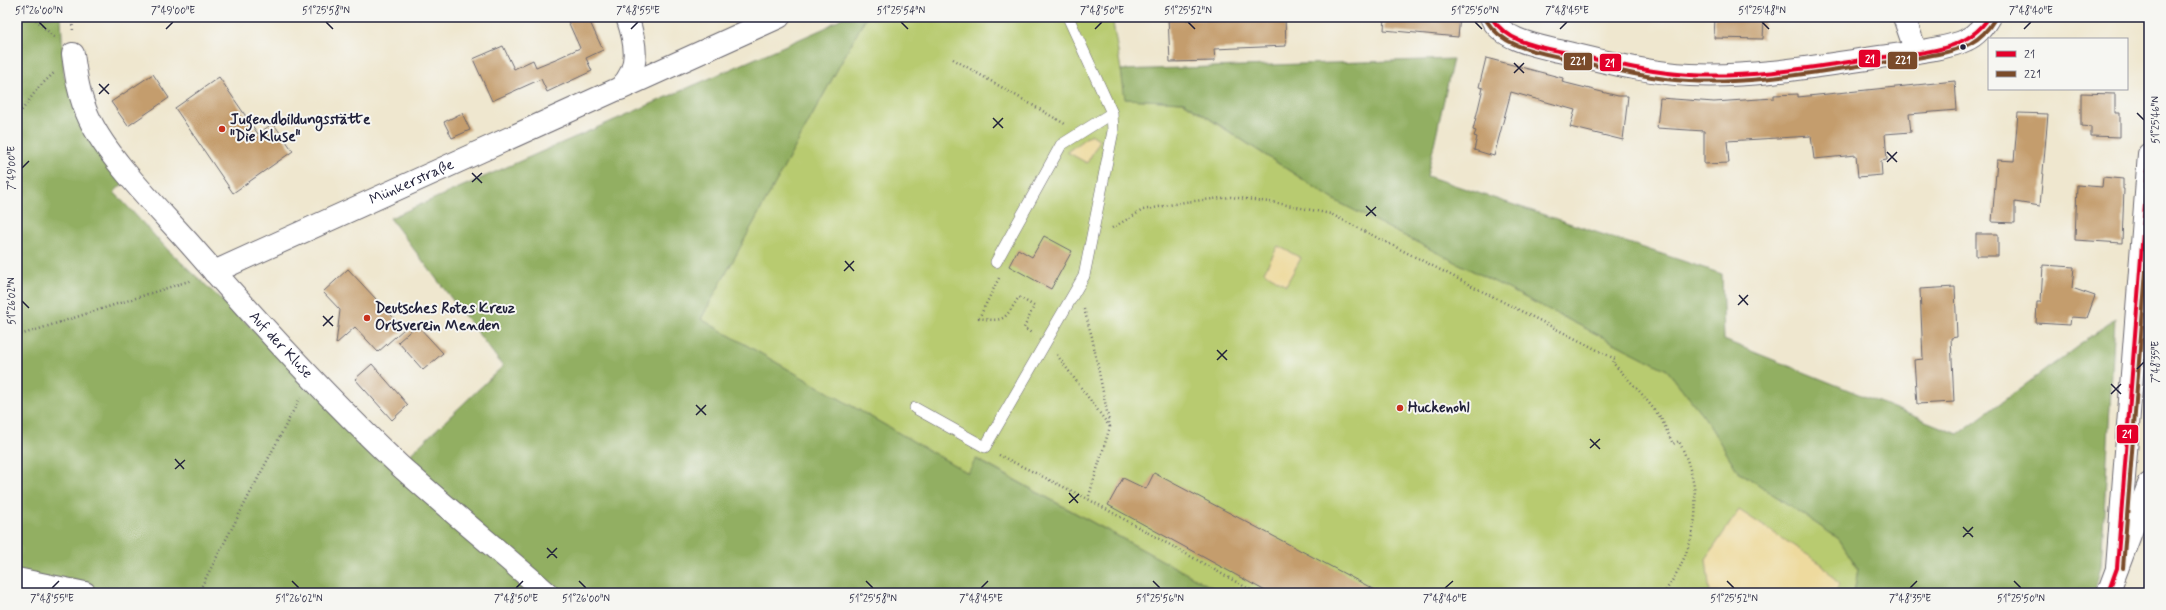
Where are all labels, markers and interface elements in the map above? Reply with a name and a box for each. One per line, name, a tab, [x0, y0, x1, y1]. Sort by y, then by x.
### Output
text: 51°26'00"N	[15, 4, 63, 18]
text: 7°49'00"E	[151, 4, 195, 18]
text: 51°25'58"N	[302, 4, 350, 18]
text: 7°48'55"E	[616, 4, 660, 18]
text: 51°25'54"N	[877, 4, 926, 18]
text: 7°48'50"E	[1080, 4, 1124, 18]
text: 51°25'52"N	[1164, 4, 1212, 18]
text: 51°25'50"N	[1451, 4, 1499, 18]
text: 7°48'45"E	[1545, 4, 1589, 18]
text: 51°25'48"N	[1738, 4, 1786, 18]
text: 7°48'40"E	[2009, 4, 2053, 18]
legend	[1988, 38, 2128, 90]
unlabelled marker	[1958, 42, 1968, 52]
text: 21	[2024, 47, 2035, 63]
line badge: 21	[1858, 49, 1881, 68]
line badge: 221	[1887, 51, 1918, 70]
line badge: 221	[1563, 52, 1593, 71]
line badge: 21	[1599, 53, 1622, 72]
text: 21	[1865, 53, 1875, 67]
text: 221	[1895, 54, 1911, 68]
text: 221	[1570, 55, 1586, 69]
text: 21	[1605, 57, 1615, 71]
text: 221	[2024, 67, 2041, 83]
text: 51°25'46"N	[2149, 96, 2163, 144]
place label: Jugendbildungsstätte "Die Kluse"	[230, 110, 371, 147]
marker: Jugendbildungsstätte "Die Kluse"	[217, 124, 227, 134]
text: 7°49'00"E	[5, 146, 19, 190]
street label: Münkerstraße	[366, 155, 457, 210]
text: 51°26'02"N	[5, 277, 19, 325]
place label: Deutsches Rotes Kreuz Ortsverein Menden	[375, 299, 516, 336]
street label: Auf der Kluse	[244, 307, 317, 383]
marker: Deutsches Rotes Kreuz Ortsverein Menden	[362, 313, 372, 323]
text: 7°48'35"E	[2149, 341, 2163, 383]
place label: Huckenohl	[1408, 398, 1470, 418]
marker: Huckenohl	[1395, 403, 1405, 413]
line badge: 21	[2116, 424, 2139, 444]
text: 21	[2122, 428, 2132, 442]
text: 7°48'55"E	[30, 592, 74, 606]
text: 51°26'02"N	[275, 592, 323, 606]
text: 7°48'50"E	[494, 592, 538, 606]
text: 51°26'00"N	[562, 592, 610, 606]
text: 51°25'58"N	[849, 592, 897, 606]
text: 7°48'45"E	[959, 592, 1003, 606]
text: 51°25'56"N	[1136, 592, 1184, 606]
text: 7°48'40"E	[1423, 592, 1467, 606]
text: 51°25'52"N	[1710, 592, 1758, 606]
text: 7°48'35"E	[1889, 592, 1931, 606]
text: 51°25'50"N	[1997, 592, 2045, 606]

